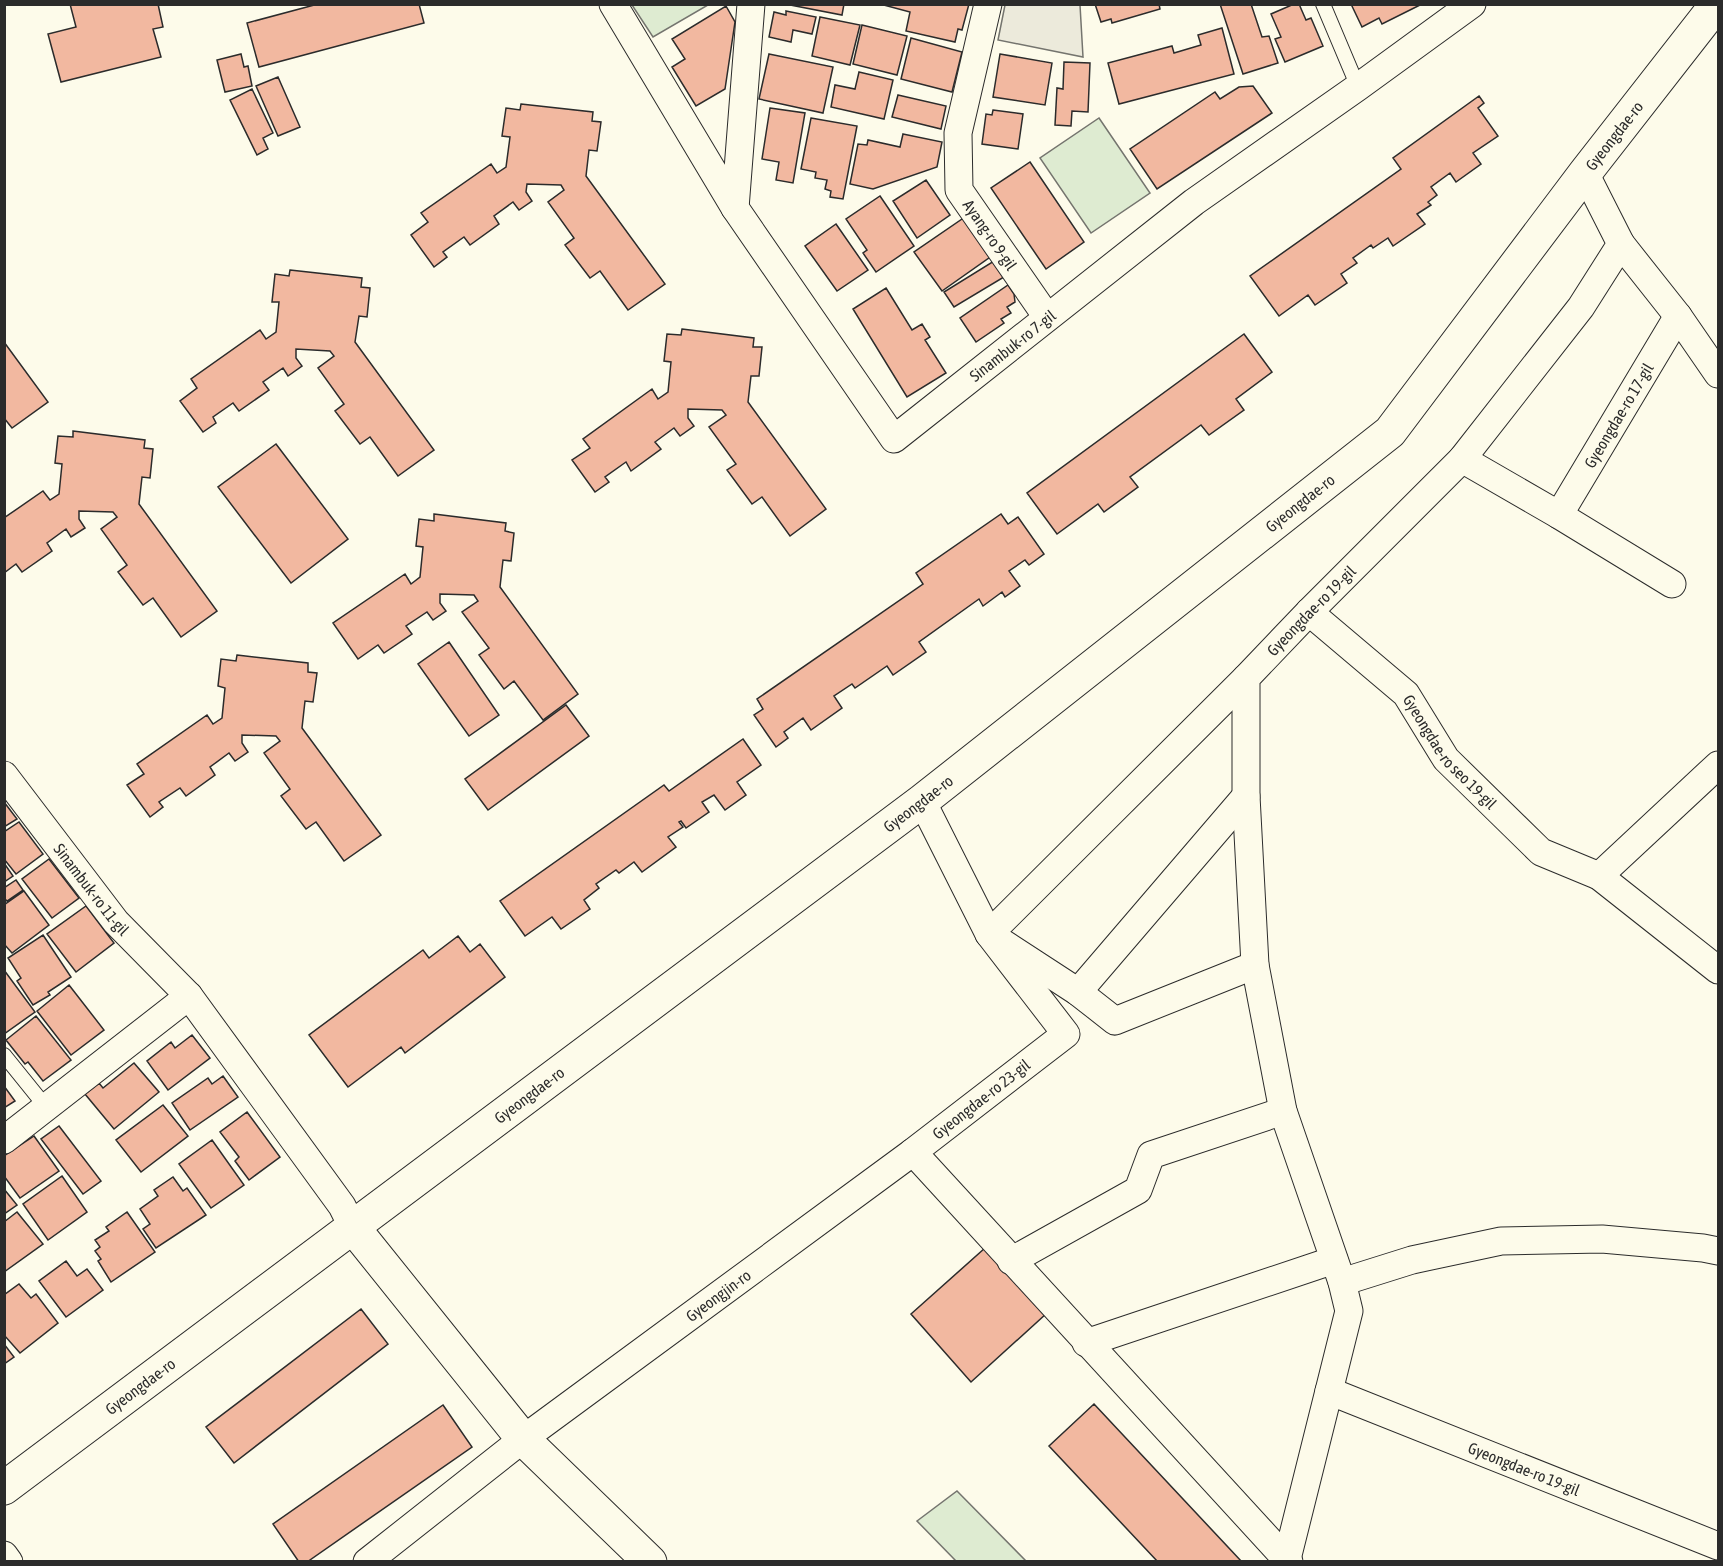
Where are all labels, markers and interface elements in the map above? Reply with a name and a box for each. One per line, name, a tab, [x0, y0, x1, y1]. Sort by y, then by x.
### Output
street label: Gyeongdae-ro	[1582, 98, 1647, 174]
street label: Ayang-ro 9-gil	[960, 196, 1021, 274]
street label: Sinambuk-ro 7-gil	[966, 306, 1060, 385]
street label: Gyeongdae-ro 17-gil	[1580, 359, 1657, 471]
street label: Gyeongdae-ro	[1262, 470, 1338, 536]
street label: Gyeongdae-ro 19-gil	[1263, 561, 1360, 659]
street label: Gyeongdae-ro seo 19-gil	[1400, 691, 1501, 813]
street label: Gyeongdae-ro	[880, 771, 956, 836]
street label: Sinambuk-ro 11-gil	[50, 840, 133, 939]
street label: Gyeongdae-ro 23-gil	[929, 1055, 1034, 1143]
street label: Gyeongdae-ro	[491, 1063, 568, 1127]
street label: Gyeongjin-ro	[682, 1266, 754, 1325]
street label: Gyeongdae-ro	[102, 1354, 179, 1418]
street label: Gyeongdae-ro 19-gil	[1466, 1438, 1583, 1499]

